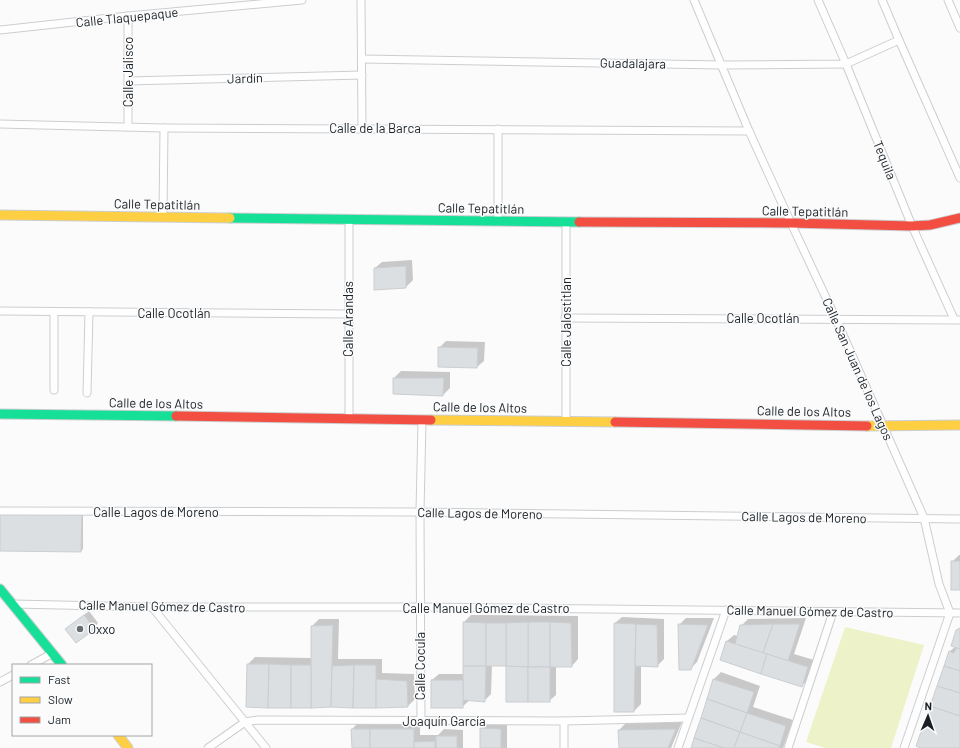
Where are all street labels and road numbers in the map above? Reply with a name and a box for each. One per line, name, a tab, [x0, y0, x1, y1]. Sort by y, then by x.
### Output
street label: Calle Tlaquepaque	[75, 4, 179, 30]
street label: Calle Jalisco	[120, 37, 136, 107]
street label: Guadalajara	[600, 54, 666, 72]
street label: Jardín	[227, 69, 263, 87]
street label: Calle de la Barca	[329, 120, 421, 136]
street label: Tequila	[870, 138, 900, 182]
street label: Calle Tepatitlán	[114, 195, 200, 213]
street label: Calle Tepatitlán	[438, 199, 524, 217]
street label: Calle Tepatitlán	[762, 202, 848, 220]
street label: Calle Jalostitlan	[558, 277, 574, 367]
street label: Calle Arandas	[340, 281, 356, 357]
street label: Calle San Juan de los Lagos	[819, 295, 897, 443]
street label: Calle Ocotlán	[137, 305, 211, 321]
street label: Calle Ocotlán	[726, 310, 800, 326]
street label: Calle de los Altos	[109, 394, 203, 412]
street label: Calle de los Altos	[433, 398, 527, 416]
street label: Calle de los Altos	[757, 402, 851, 420]
street label: Calle Lagos de Moreno	[93, 504, 219, 520]
street label: Calle Lagos de Moreno	[417, 504, 543, 522]
street label: Calle Lagos de Moreno	[741, 508, 867, 526]
street label: Calle Manuel Gómez de Castro	[78, 597, 246, 615]
street label: Calle Manuel Gómez de Castro	[402, 600, 570, 616]
street label: Calle Manuel Gómez de Castro	[726, 602, 894, 620]
street label: Calle Cocula	[412, 632, 428, 700]
street label: Joaquín García	[402, 713, 486, 729]

